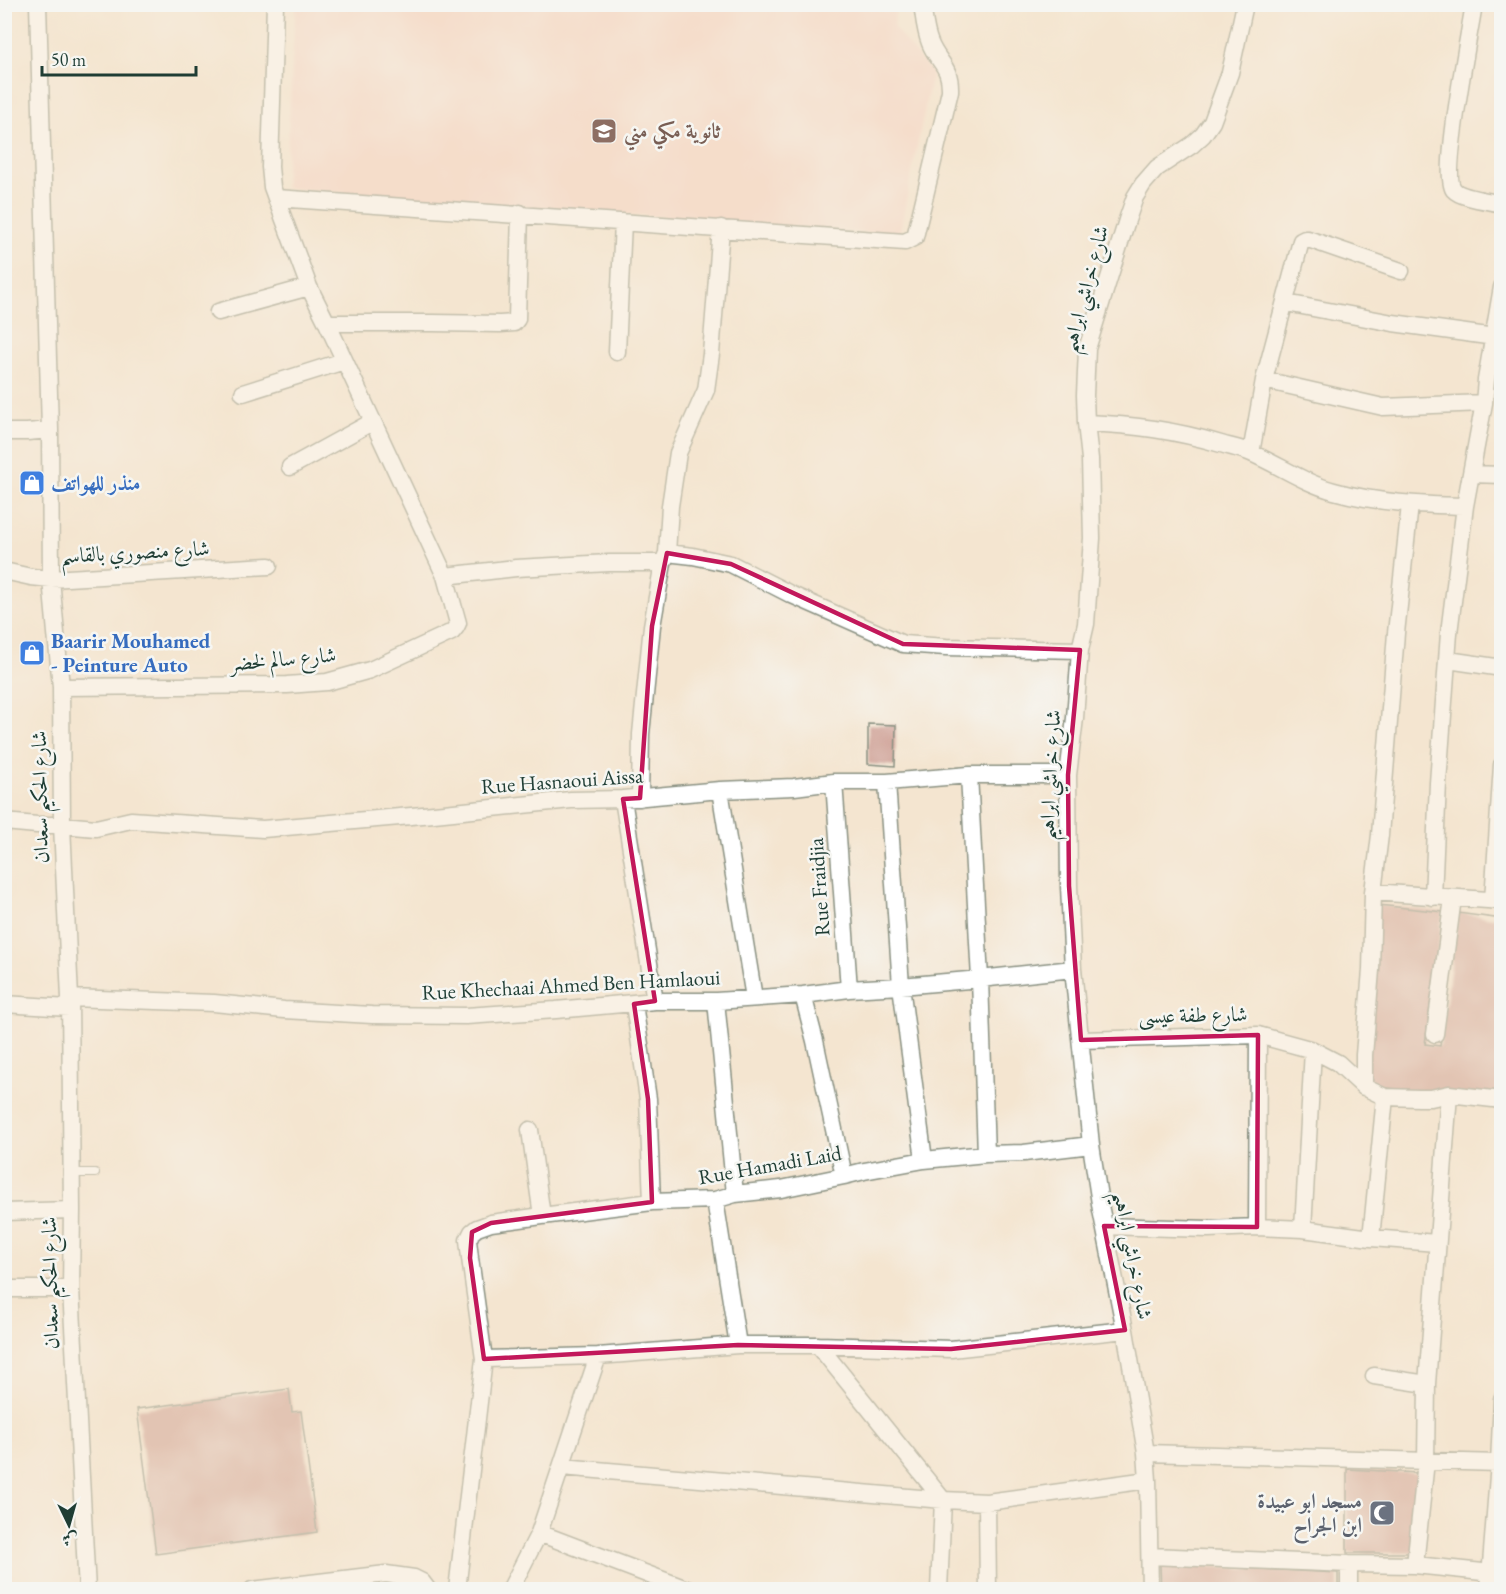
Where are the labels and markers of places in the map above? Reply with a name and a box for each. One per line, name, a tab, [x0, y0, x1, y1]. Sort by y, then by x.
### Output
school or university icon: ثانوية مكي مني	[589, 116, 619, 146]
place label: ثانوية مكي مني	[624, 117, 721, 151]
shop icon: منذر للهواتف	[17, 468, 47, 498]
place label: منذر للهواتف	[51, 469, 140, 496]
place label: Baarir Mouhamed - Peinture Auto	[51, 627, 211, 678]
shop icon: Baarir Mouhamed - Peinture Auto	[17, 638, 47, 668]
place label: مسجد ابو عبيدة ابن الجراح	[1257, 1487, 1362, 1544]
mosque icon: مسجد ابو عبيدة ابن الجراح	[1367, 1498, 1397, 1528]

